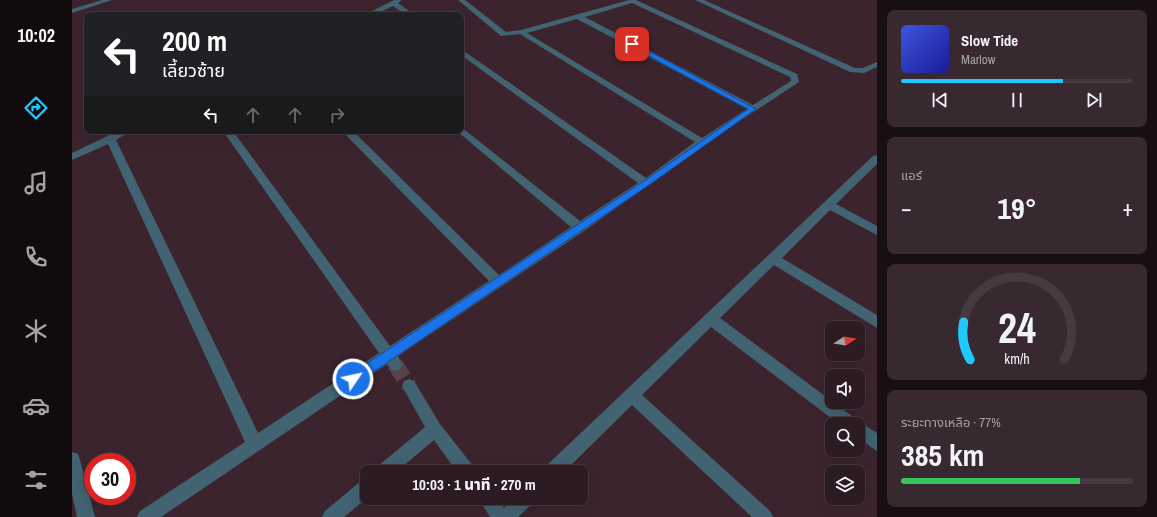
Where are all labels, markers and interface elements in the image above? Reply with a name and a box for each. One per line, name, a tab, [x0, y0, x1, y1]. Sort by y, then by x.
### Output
text: 200 m	[162, 22, 227, 60]
text: 10:02	[17, 23, 55, 48]
pin	[615, 27, 649, 61]
icon: left	[96, 28, 148, 80]
text: Slow Tide	[961, 30, 1018, 51]
icon: arrive	[621, 33, 643, 55]
text: Marlow	[961, 51, 995, 68]
text: เลี้ยวซ้าย	[162, 58, 225, 83]
icon: previous	[929, 89, 951, 111]
icon: pause	[1006, 89, 1028, 111]
icon: next	[1083, 89, 1105, 111]
icon: directions	[22, 94, 50, 122]
icon: left	[200, 104, 222, 126]
icon: ahead	[242, 104, 264, 126]
icon: ahead	[284, 104, 306, 126]
icon: right	[326, 104, 348, 126]
text: แอร์	[901, 167, 922, 184]
icon: music	[22, 169, 50, 197]
text: 19°	[997, 188, 1037, 228]
text: −	[901, 193, 912, 223]
text: +	[1122, 193, 1133, 223]
icon: phone	[22, 243, 50, 271]
text: 24	[998, 300, 1036, 356]
icon: climate	[22, 317, 50, 345]
north arrow	[825, 321, 865, 361]
map controls	[825, 321, 865, 505]
text: km/h	[1004, 348, 1030, 367]
position arrow	[332, 358, 374, 400]
button: sound	[825, 369, 865, 409]
icon: car	[22, 392, 50, 420]
text: ระยะทางเหลือ · 77%	[901, 414, 1001, 431]
button: search	[825, 417, 865, 457]
text: 385 km	[901, 435, 984, 475]
speed limit sign: 30	[84, 453, 136, 505]
button: layers	[825, 465, 865, 505]
icon: filters	[22, 466, 50, 494]
text: 10:03 · 1 นาที · 270 m	[412, 474, 536, 495]

